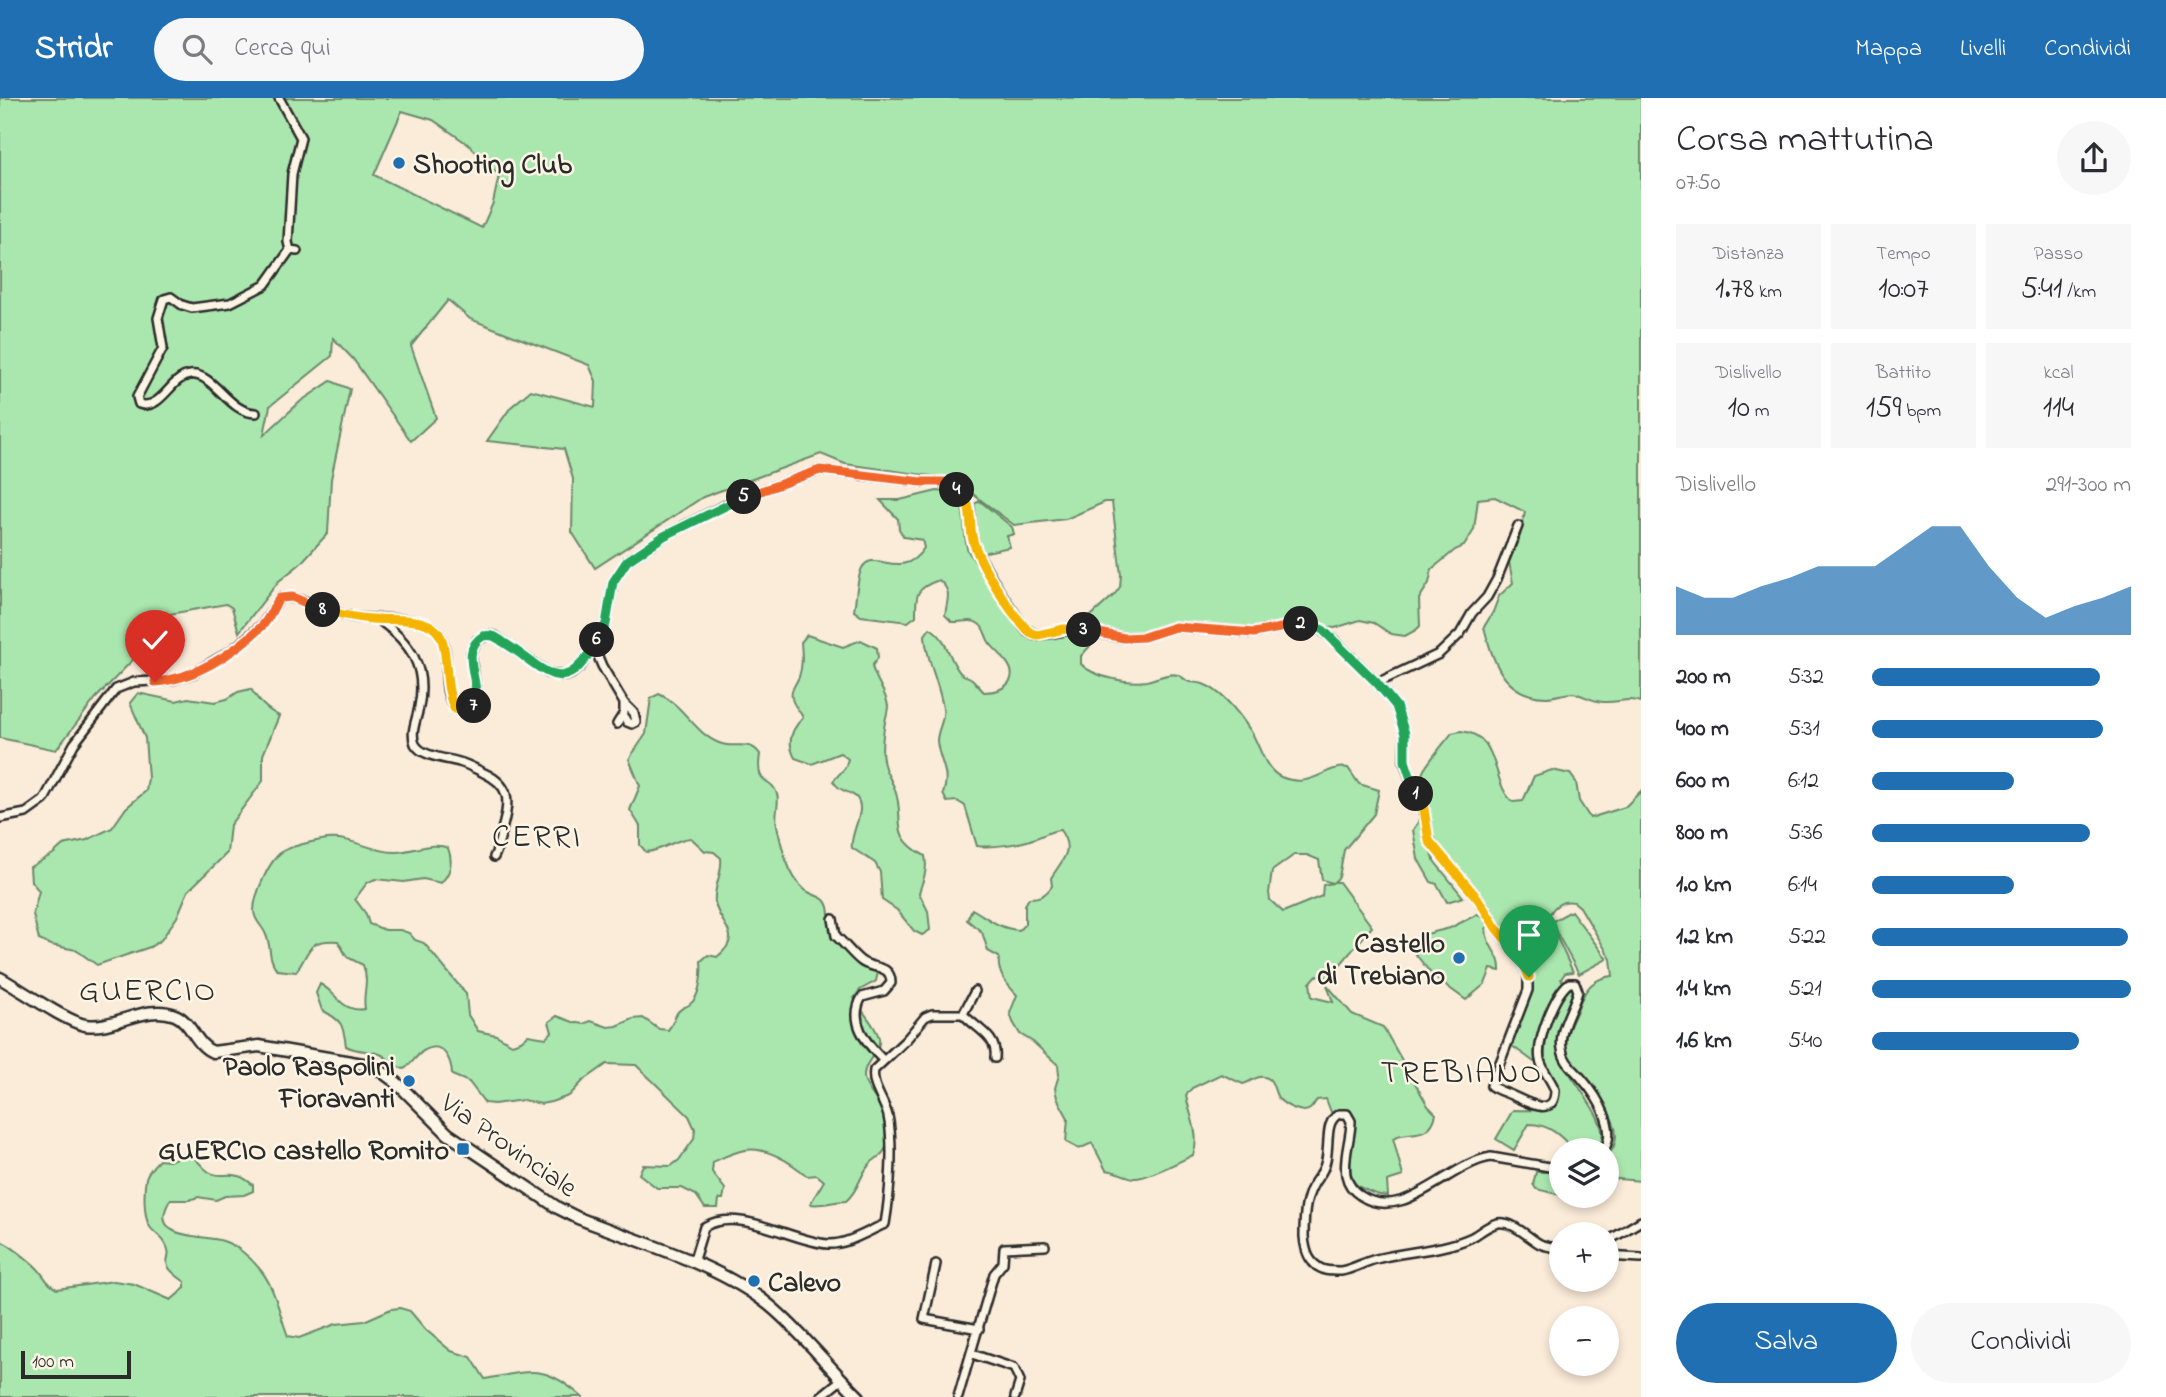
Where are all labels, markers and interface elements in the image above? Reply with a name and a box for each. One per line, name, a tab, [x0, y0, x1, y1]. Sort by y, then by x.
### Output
search box	[154, 18, 644, 81]
text: Stridr	[35, 25, 112, 73]
icon: search	[178, 30, 216, 68]
text: Cerca qui	[234, 30, 331, 68]
text: Mappa	[1855, 32, 1922, 67]
text: Livelli	[1960, 32, 2006, 67]
text: Condividi	[2044, 32, 2131, 67]
text: Corsa mattutina	[1676, 113, 1934, 169]
button: share	[2057, 121, 2131, 195]
place label: Shooting Club	[413, 146, 572, 188]
marker: Shooting Club	[391, 155, 407, 171]
text: 07:50	[1676, 167, 1720, 200]
text: Distanza	[1713, 241, 1784, 268]
text: Tempo	[1876, 241, 1931, 268]
text: Passo	[2034, 241, 2083, 268]
text: 1.78	[1715, 268, 1754, 312]
text: 10:07	[1878, 268, 1929, 312]
text: 5:41	[2021, 268, 2062, 312]
text: km	[1754, 279, 1782, 306]
text: /km	[2062, 279, 2096, 306]
text: Dislivello	[1715, 360, 1782, 387]
text: Battito	[1876, 360, 1931, 387]
text: kcal	[2043, 360, 2074, 387]
text: 10	[1728, 387, 1750, 431]
text: 159	[1866, 387, 1901, 431]
text: 114	[2043, 387, 2074, 431]
text: m	[1750, 398, 1770, 425]
text: bpm	[1901, 398, 1941, 425]
text: Dislivello	[1676, 469, 1756, 502]
text: 291–300 m	[2046, 469, 2131, 502]
pin: 4	[940, 472, 974, 508]
text: 4	[953, 476, 960, 503]
pin: 5	[726, 480, 762, 514]
text: 5	[738, 483, 749, 510]
pin: 8	[306, 592, 340, 628]
text: 8	[319, 596, 326, 623]
pin: 2	[1284, 606, 1318, 642]
pin	[125, 610, 185, 682]
text: 2	[1296, 610, 1305, 637]
pin: 3	[1066, 612, 1102, 648]
text: 3	[1080, 616, 1087, 643]
icon: check	[136, 621, 174, 659]
pin: 6	[580, 622, 614, 658]
text: 6	[592, 626, 601, 653]
text: 200 m	[1676, 661, 1731, 694]
text: 5:32	[1788, 661, 1824, 694]
pin: 7	[456, 688, 491, 724]
text: 7	[470, 692, 477, 719]
text: 400 m	[1676, 713, 1729, 746]
text: 5:31	[1788, 713, 1820, 746]
text: 600 m	[1676, 765, 1730, 798]
text: 6:12	[1788, 765, 1819, 798]
pin: 1	[1398, 776, 1434, 812]
text: 1	[1412, 780, 1419, 807]
district label: CERRI	[492, 815, 582, 862]
text: 800 m	[1676, 817, 1728, 850]
text: 5:36	[1788, 817, 1823, 850]
text: 1.0 km	[1676, 869, 1732, 902]
text: 6:14	[1788, 869, 1817, 902]
pin	[1499, 905, 1559, 977]
icon: arrive	[1510, 916, 1548, 954]
text: 1.2 km	[1676, 921, 1733, 954]
text: 5:22	[1788, 921, 1826, 954]
place label: Castello di Trebiano	[1317, 925, 1445, 998]
marker: Castello di Trebiano	[1451, 950, 1467, 966]
district label: GUERCIO	[79, 969, 217, 1016]
text: 1.4 km	[1676, 973, 1731, 1006]
text: 5:21	[1788, 973, 1822, 1006]
text: 1.6 km	[1676, 1025, 1732, 1058]
text: 5:40	[1788, 1025, 1823, 1058]
place label: Paolo Raspolini Fioravanti	[223, 1048, 395, 1121]
district label: TREBIANO	[1381, 1051, 1543, 1098]
marker: Paolo Raspolini Fioravanti	[401, 1073, 417, 1089]
street label: Via Provinciale	[430, 1084, 585, 1210]
place label: GUERCIO castello Romito	[158, 1132, 449, 1173]
map controls	[1549, 1138, 1619, 1376]
button: layers	[1549, 1138, 1619, 1208]
marker: GUERCIO castello Romito	[455, 1141, 471, 1157]
button: +	[1549, 1222, 1619, 1292]
place label: Calevo	[768, 1264, 841, 1305]
marker: Calevo	[746, 1273, 762, 1289]
button: Salva	[1676, 1303, 1897, 1383]
button: Condividi	[1911, 1303, 2131, 1383]
button: −	[1549, 1306, 1619, 1376]
scale bar	[21, 1348, 131, 1380]
text: 100 m	[32, 1349, 74, 1376]

